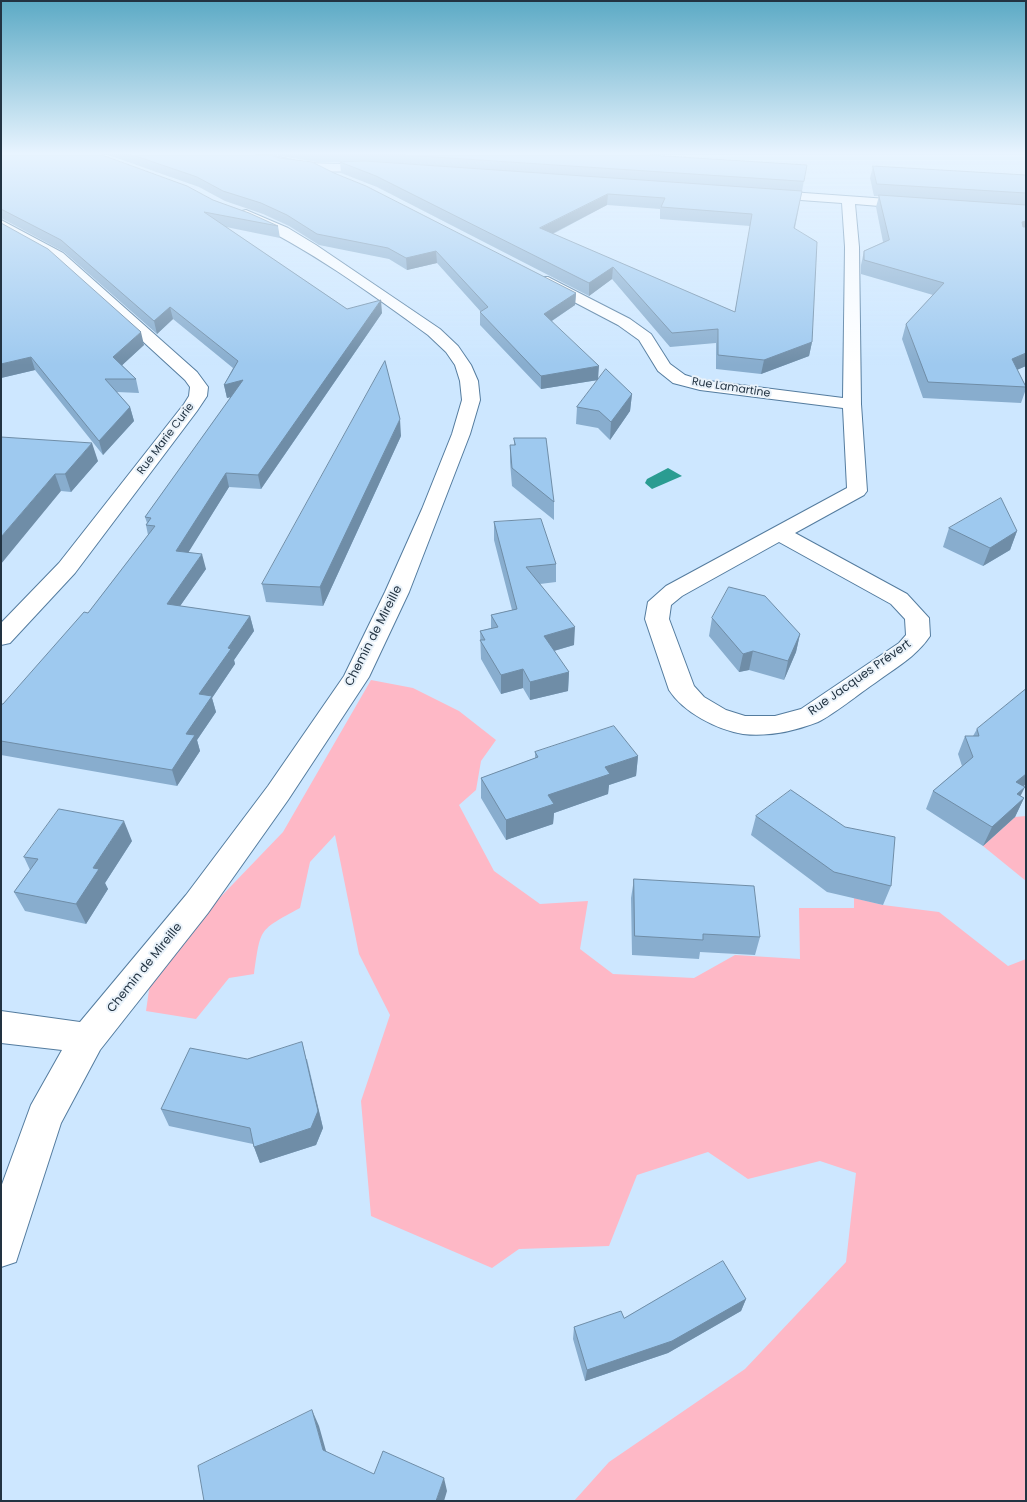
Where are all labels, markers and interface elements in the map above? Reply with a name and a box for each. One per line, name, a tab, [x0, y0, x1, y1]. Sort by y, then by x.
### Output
street label: Rue Lamartine	[691, 375, 771, 401]
street label: Rue Marie Curie	[135, 401, 197, 477]
street label: Chemin de Mireille	[342, 583, 406, 689]
street label: Rue Jacques Prévert	[806, 637, 914, 719]
street label: Chemin de Mireille	[105, 920, 185, 1016]

